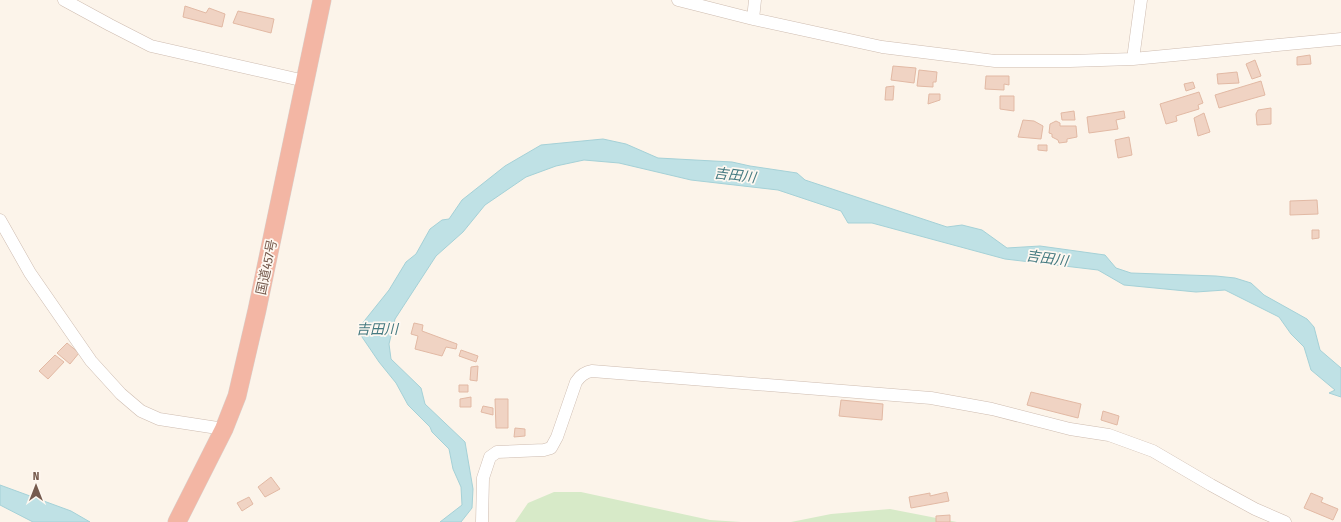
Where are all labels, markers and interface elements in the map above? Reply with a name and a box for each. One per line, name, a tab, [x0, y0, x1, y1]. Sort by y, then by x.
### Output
water label: 吉田川	[713, 165, 759, 187]
street label: 国道457号	[253, 238, 280, 296]
water label: 吉田川	[1025, 247, 1071, 270]
water label: 吉田川	[356, 321, 400, 338]
north arrow	[16, 466, 56, 506]
text: N	[33, 470, 39, 483]

